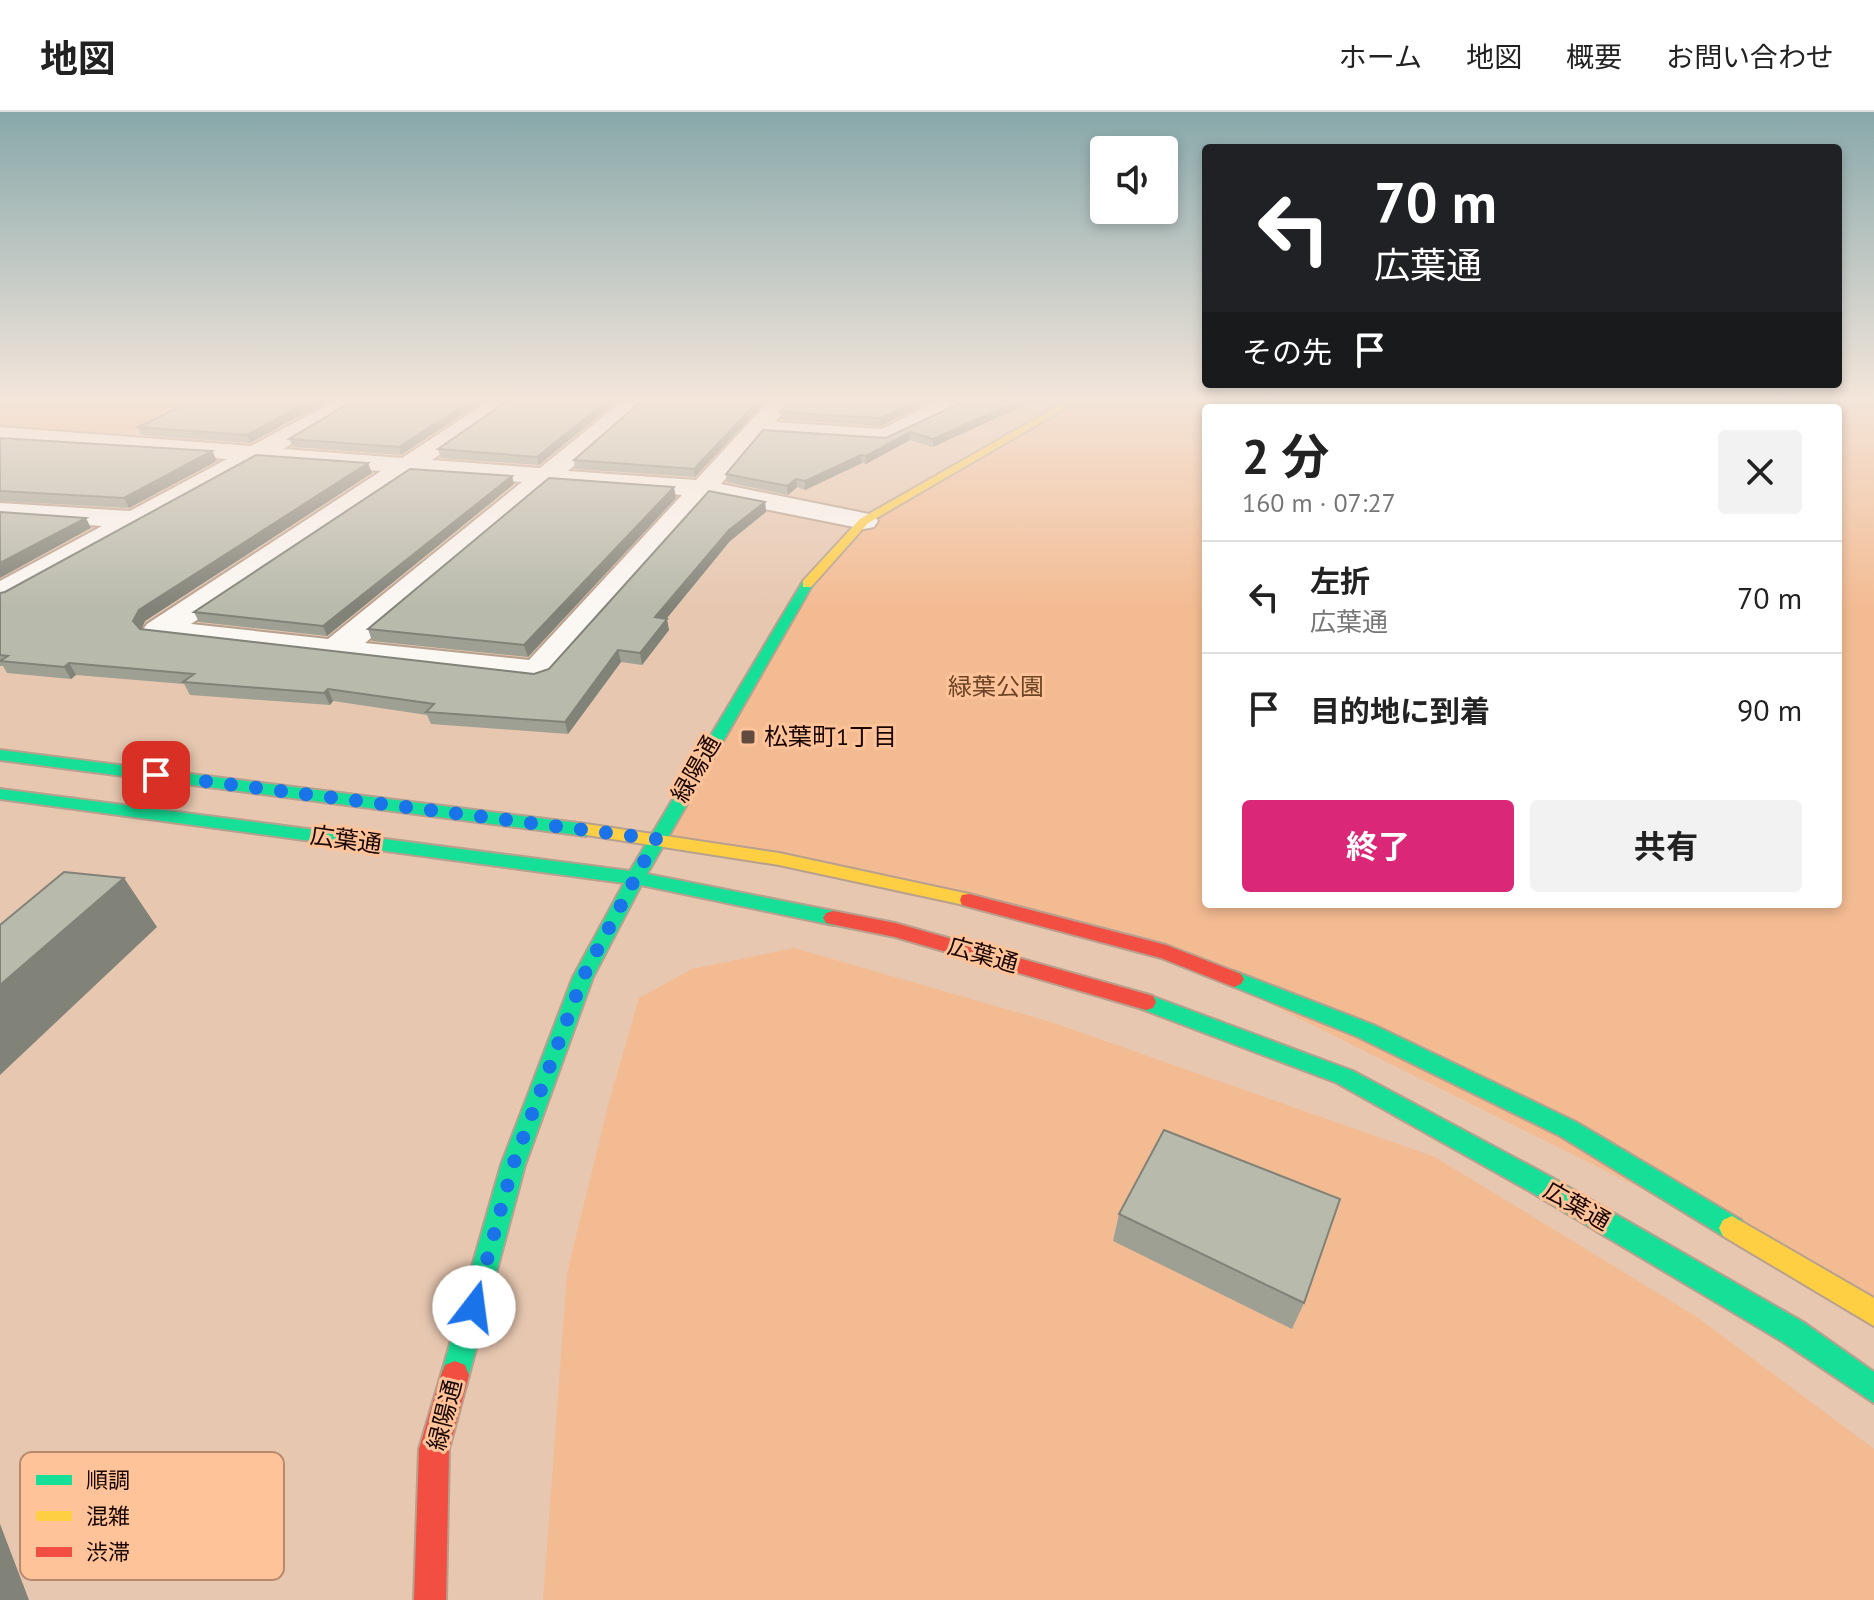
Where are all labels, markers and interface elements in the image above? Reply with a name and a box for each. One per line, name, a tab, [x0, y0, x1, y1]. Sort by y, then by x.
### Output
text: 地図	[40, 33, 116, 82]
text: ホーム	[1339, 38, 1422, 75]
text: 地図	[1466, 38, 1522, 75]
text: 概要	[1566, 38, 1622, 75]
text: お問い合わせ	[1666, 38, 1834, 75]
map controls	[1090, 136, 1178, 224]
button: sound	[1090, 136, 1178, 224]
text: 70 m	[1374, 166, 1497, 238]
icon: left	[1242, 176, 1346, 280]
text: 広葉通	[1374, 241, 1482, 288]
icon: arrive	[1348, 328, 1392, 372]
text: その先	[1242, 332, 1332, 371]
text: 2 分	[1242, 425, 1329, 487]
button: close	[1718, 430, 1802, 514]
text: 160 m · 07:27	[1242, 486, 1396, 519]
text: 左折	[1310, 561, 1370, 600]
icon: left	[1242, 575, 1286, 619]
text: 70 m	[1737, 578, 1802, 617]
text: 広葉通	[1310, 605, 1388, 638]
park label: 緑葉公園	[948, 671, 1044, 702]
icon: arrive	[1242, 687, 1286, 731]
text: 90 m	[1737, 690, 1802, 729]
text: 目的地に到着	[1310, 691, 1490, 730]
place label: 松葉町1丁目	[764, 721, 897, 752]
marker: 松葉町1丁目	[739, 728, 757, 746]
street label: 緑陽通	[664, 730, 727, 808]
pin	[122, 741, 190, 809]
icon: arrive	[134, 753, 178, 797]
button: 終了	[1242, 800, 1514, 892]
button: 共有	[1530, 800, 1802, 892]
street label: 広葉通	[308, 819, 384, 860]
street label: 広葉通	[944, 930, 1022, 979]
street label: 広葉通	[1538, 1174, 1616, 1237]
position arrow	[432, 1265, 516, 1349]
street label: 緑陽通	[421, 1376, 468, 1454]
legend	[20, 1452, 284, 1580]
text: 順調	[86, 1466, 130, 1494]
text: 混雑	[86, 1502, 130, 1530]
text: 渋滞	[86, 1538, 130, 1566]

